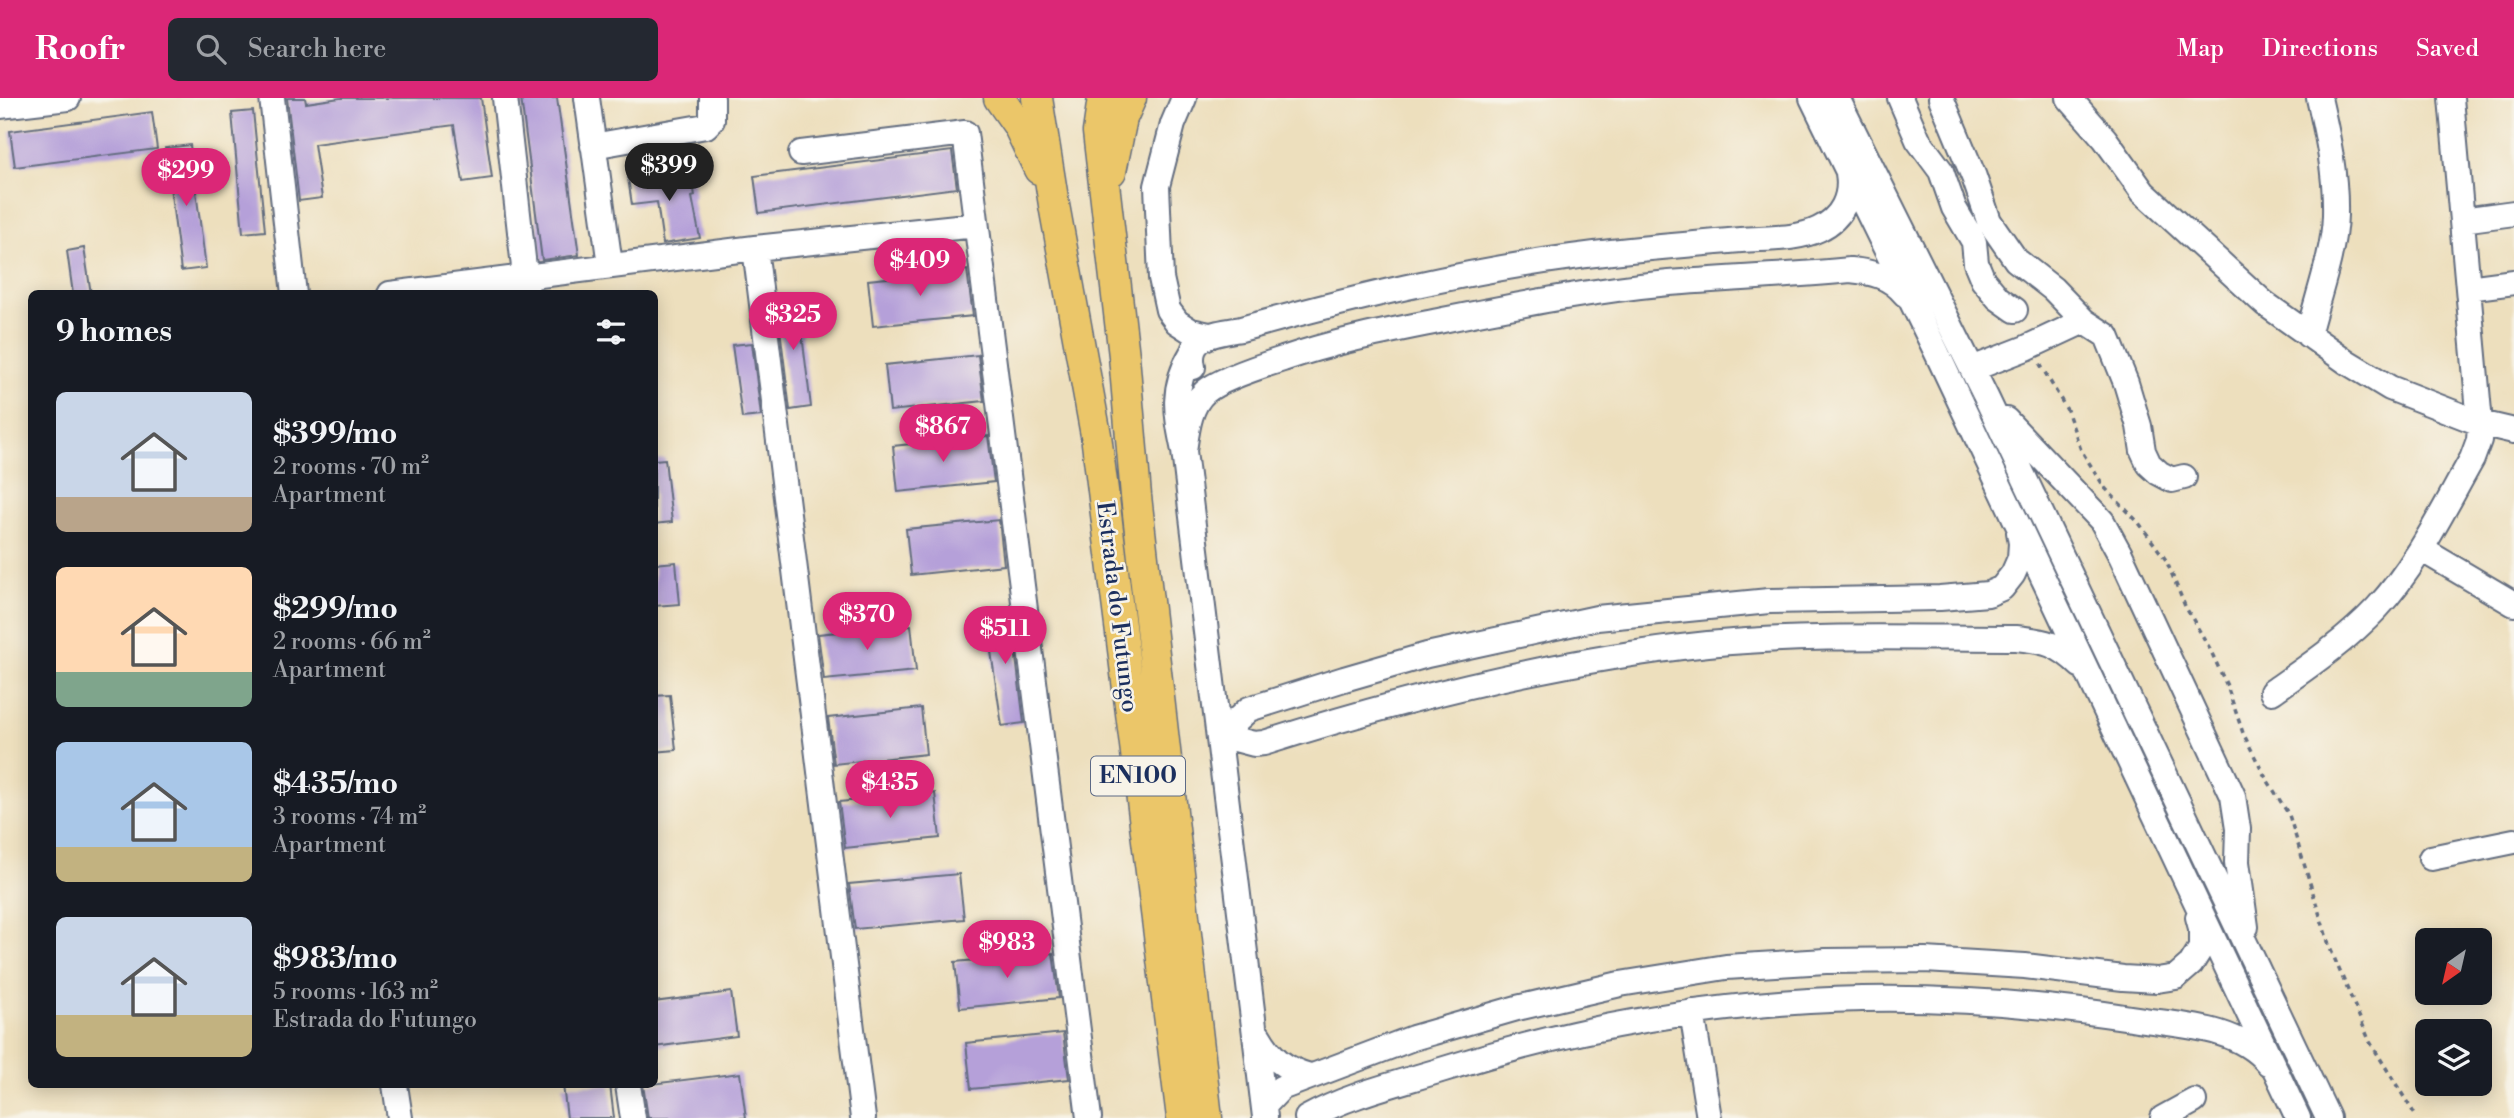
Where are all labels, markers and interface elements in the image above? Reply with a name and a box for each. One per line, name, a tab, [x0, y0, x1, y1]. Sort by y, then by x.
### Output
search box	[168, 18, 658, 81]
text: Roofr	[35, 29, 126, 70]
icon: search	[192, 30, 230, 68]
text: Search here	[248, 33, 386, 65]
text: Map	[2177, 34, 2224, 64]
text: Directions	[2262, 34, 2378, 64]
text: Saved	[2416, 34, 2479, 64]
pin: $399	[628, 144, 710, 203]
pin: $299	[145, 148, 227, 208]
text: $399	[641, 152, 697, 180]
text: $299	[157, 157, 215, 185]
pin: $409	[879, 238, 961, 298]
text: $409	[890, 247, 950, 275]
pin: $325	[752, 292, 834, 352]
text: $325	[765, 301, 821, 329]
text: 9 homes	[56, 313, 172, 351]
icon: filters	[592, 313, 630, 351]
pin: $867	[902, 404, 984, 464]
text: $867	[915, 413, 971, 441]
text: $399/mo	[273, 415, 397, 453]
icon: home	[112, 420, 196, 504]
text: 2 rooms · 70 m²	[273, 453, 429, 481]
text: Apartment	[273, 481, 386, 509]
street label: Estrada do Futungo	[1089, 500, 1145, 714]
text: $299/mo	[273, 590, 398, 628]
pin: $370	[826, 592, 908, 652]
icon: home	[112, 595, 196, 679]
text: $370	[839, 601, 895, 629]
pin: $511	[964, 606, 1046, 666]
text: $511	[980, 615, 1030, 643]
text: 2 rooms · 66 m²	[273, 628, 431, 656]
text: Apartment	[273, 656, 386, 684]
road number: EN100	[1091, 756, 1185, 796]
pin: $435	[849, 760, 931, 820]
text: $435/mo	[273, 765, 398, 803]
text: $435	[861, 769, 919, 797]
icon: home	[112, 770, 196, 854]
text: 3 rooms · 74 m²	[273, 803, 426, 831]
text: Apartment	[273, 831, 386, 859]
pin: $983	[966, 920, 1048, 980]
north arrow	[2415, 928, 2492, 1004]
map controls	[2415, 928, 2492, 1096]
text: $983	[979, 929, 1035, 957]
text: $983/mo	[273, 940, 398, 978]
icon: home	[112, 945, 196, 1029]
text: 5 rooms · 163 m²	[273, 978, 438, 1006]
text: Estrada do Futungo	[273, 1006, 477, 1034]
button: layers	[2415, 1019, 2492, 1096]

